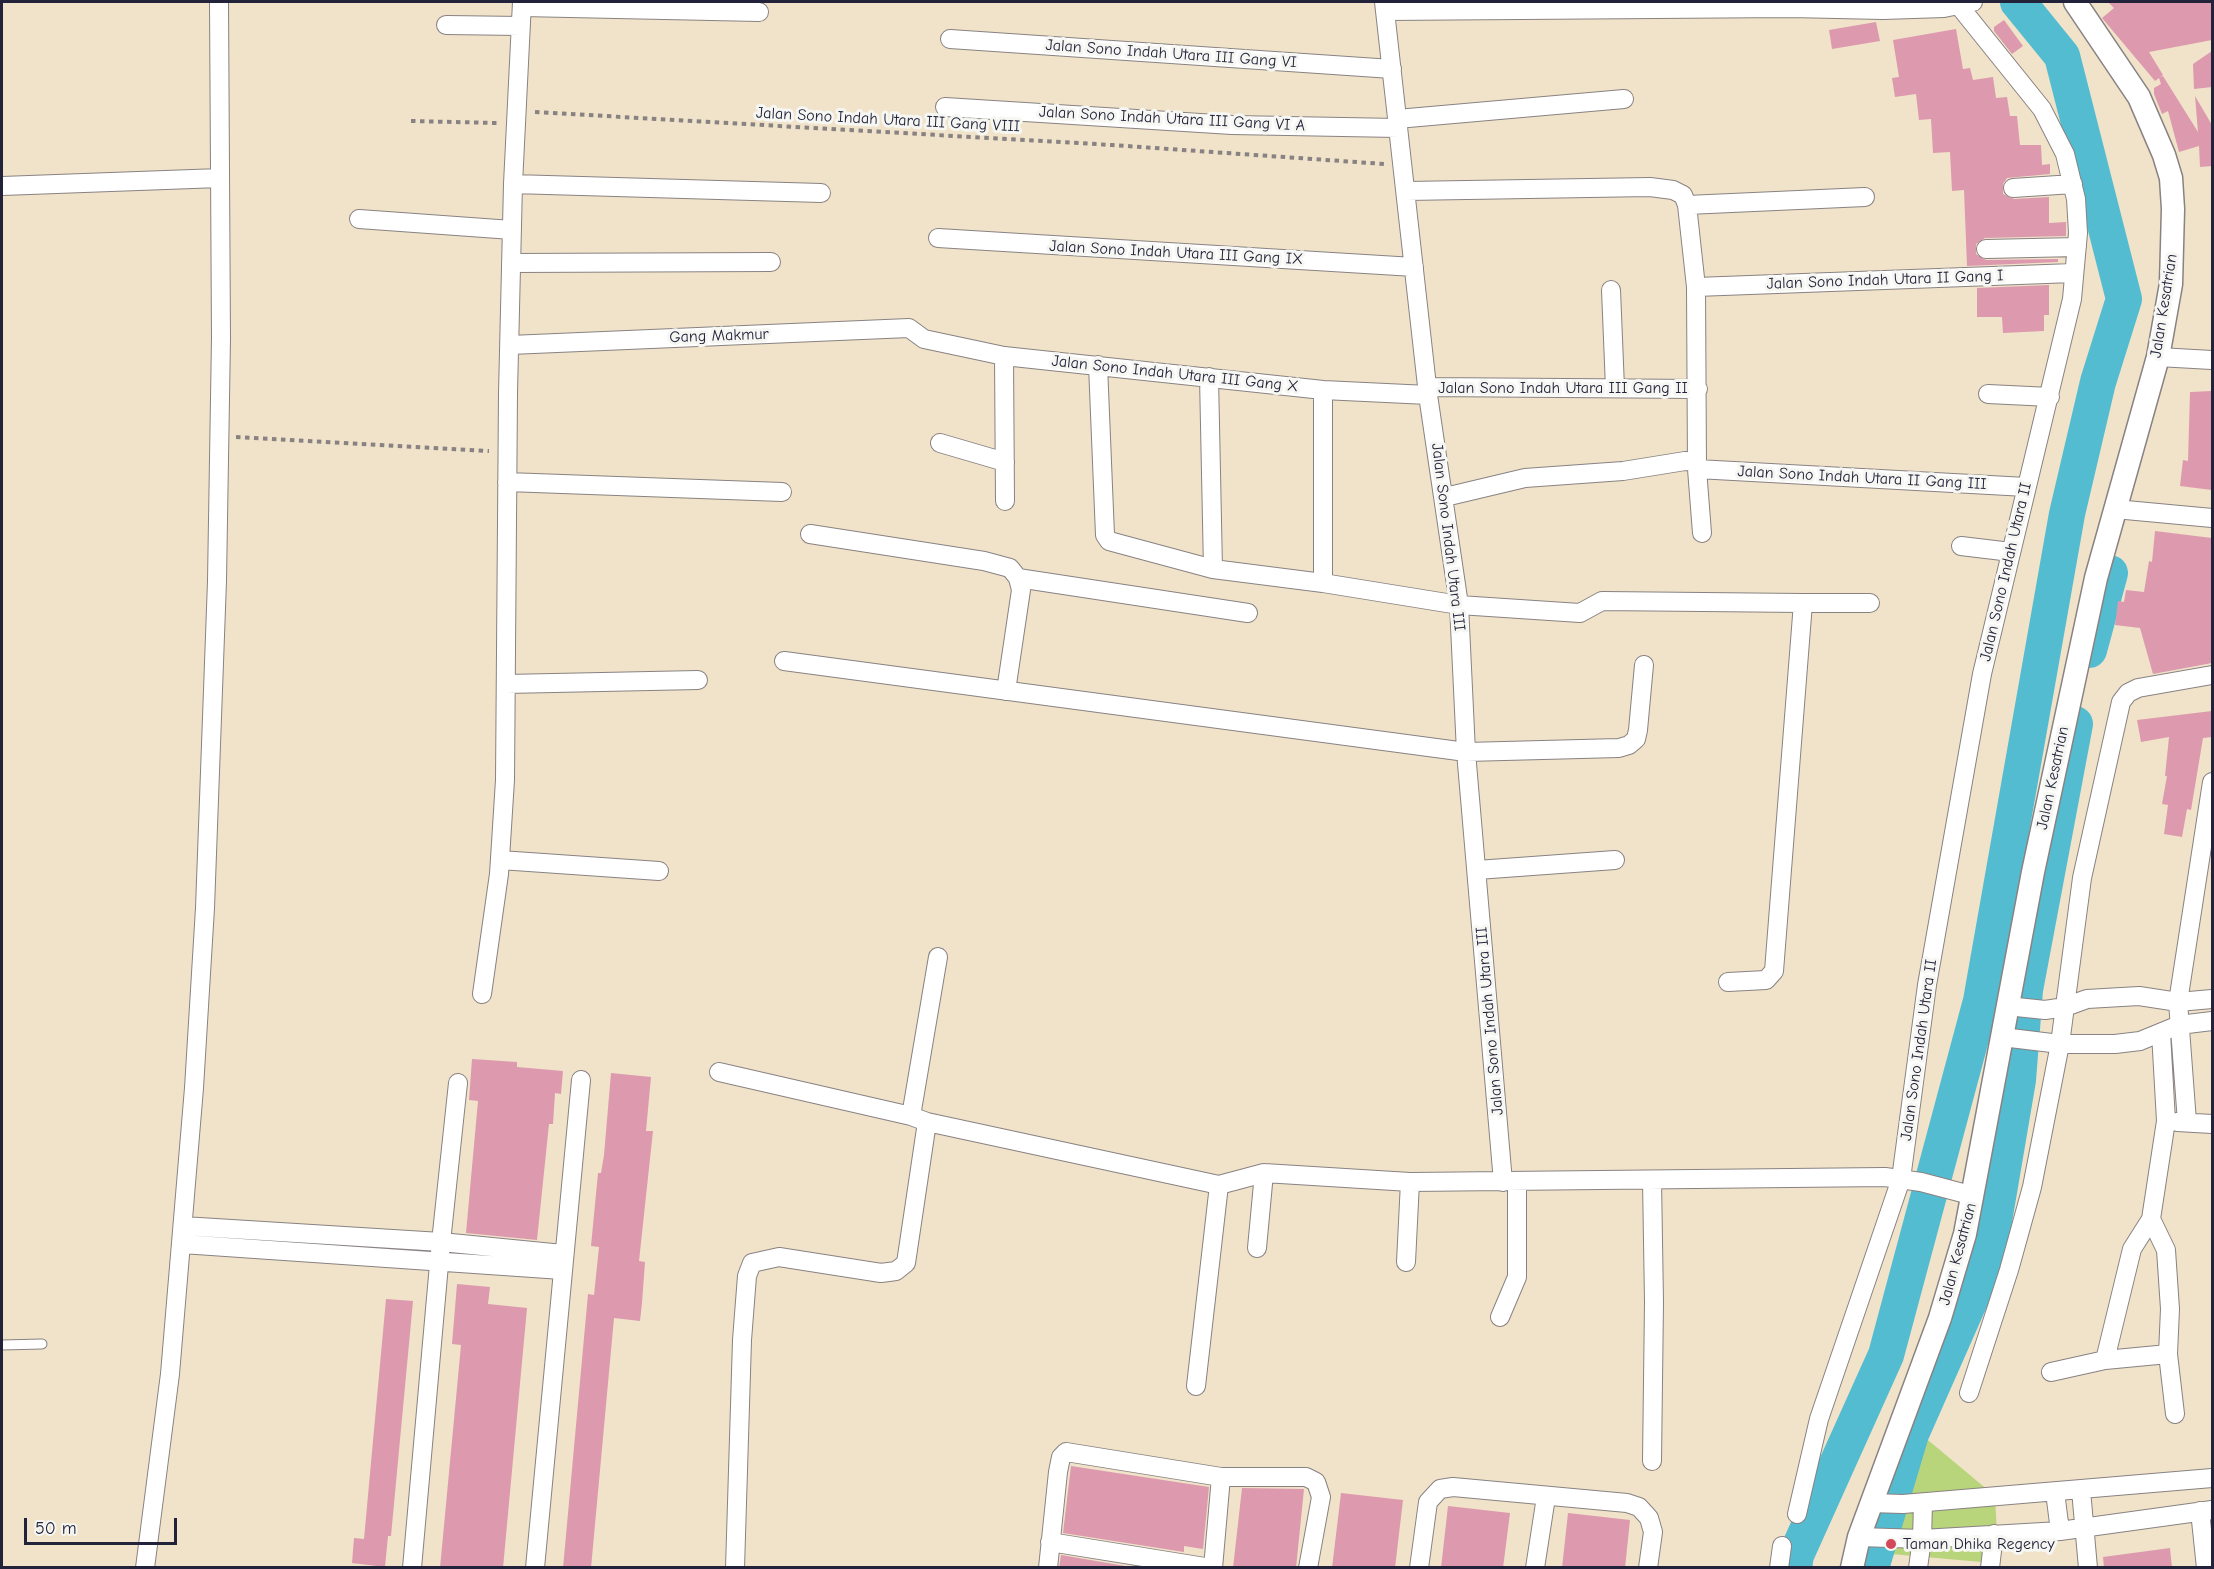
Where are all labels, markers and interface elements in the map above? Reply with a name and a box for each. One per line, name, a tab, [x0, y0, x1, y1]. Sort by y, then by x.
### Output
street label: Jalan Sono Indah Utara III Gang VI	[1045, 36, 1297, 72]
street label: Jalan Sono Indah Utara III Gang VI A	[1039, 102, 1305, 136]
street label: Jalan Sono Indah Utara III Gang VIII	[756, 103, 1020, 137]
street label: Jalan Sono Indah Utara III Gang IX	[1049, 237, 1303, 269]
street label: Jalan Kesatrian	[2146, 253, 2182, 359]
street label: Jalan Sono Indah Utara II Gang I	[1766, 266, 2004, 294]
street label: Gang Makmur	[669, 325, 769, 347]
street label: Jalan Sono Indah Utara III Gang X	[1051, 352, 1299, 396]
street label: Jalan Sono Indah Utara III Gang II	[1438, 378, 1688, 398]
street label: Jalan Sono Indah Utara III	[1427, 442, 1469, 632]
street label: Jalan Sono Indah Utara II Gang III	[1737, 462, 1987, 494]
street label: Jalan Sono Indah Utara II	[1976, 481, 2036, 663]
street label: Jalan Kesatrian	[2033, 725, 2073, 831]
street label: Jalan Sono Indah Utara III	[1472, 926, 1508, 1116]
street label: Jalan Sono Indah Utara II	[1897, 958, 1941, 1142]
street label: Jalan Kesatrian	[1935, 1201, 1981, 1307]
scale bar	[27, 1506, 180, 1544]
text: 50 m	[35, 1518, 77, 1539]
place label: Taman Dhika Regency	[1903, 1534, 2055, 1554]
marker: Taman Dhika Regency	[1884, 1537, 1898, 1551]

